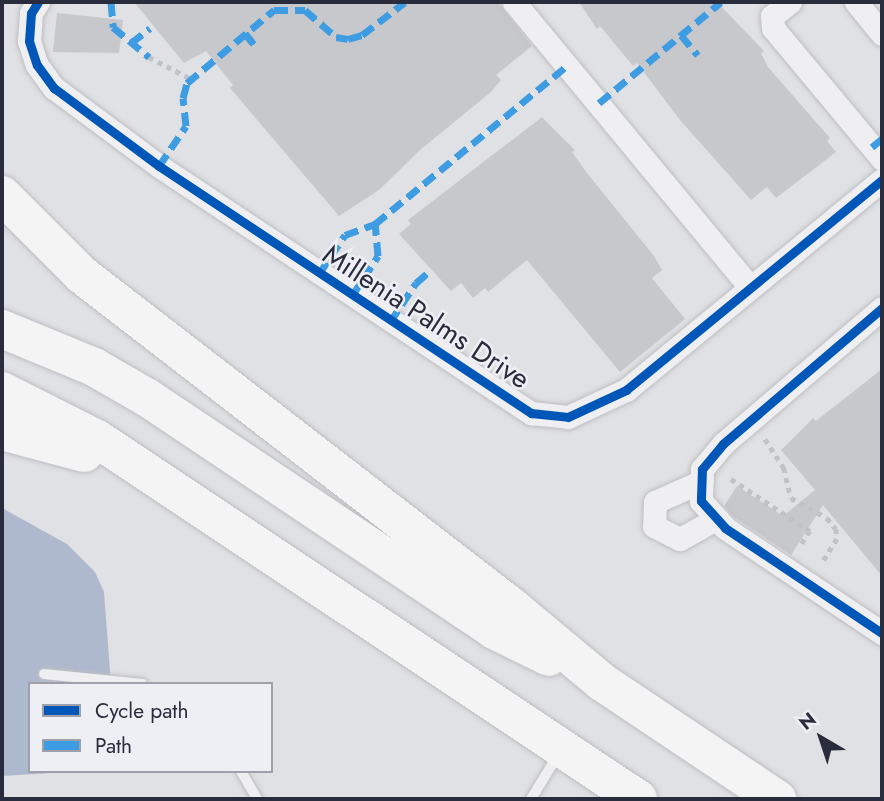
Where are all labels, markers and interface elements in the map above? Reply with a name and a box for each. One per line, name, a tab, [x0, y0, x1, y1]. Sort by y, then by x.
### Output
street label: Millenia Palms Drive	[317, 238, 535, 396]
legend	[28, 682, 273, 773]
text: Cycle path	[95, 696, 188, 726]
north arrow	[786, 703, 856, 773]
text: N	[793, 706, 822, 737]
text: Path	[95, 731, 132, 761]

